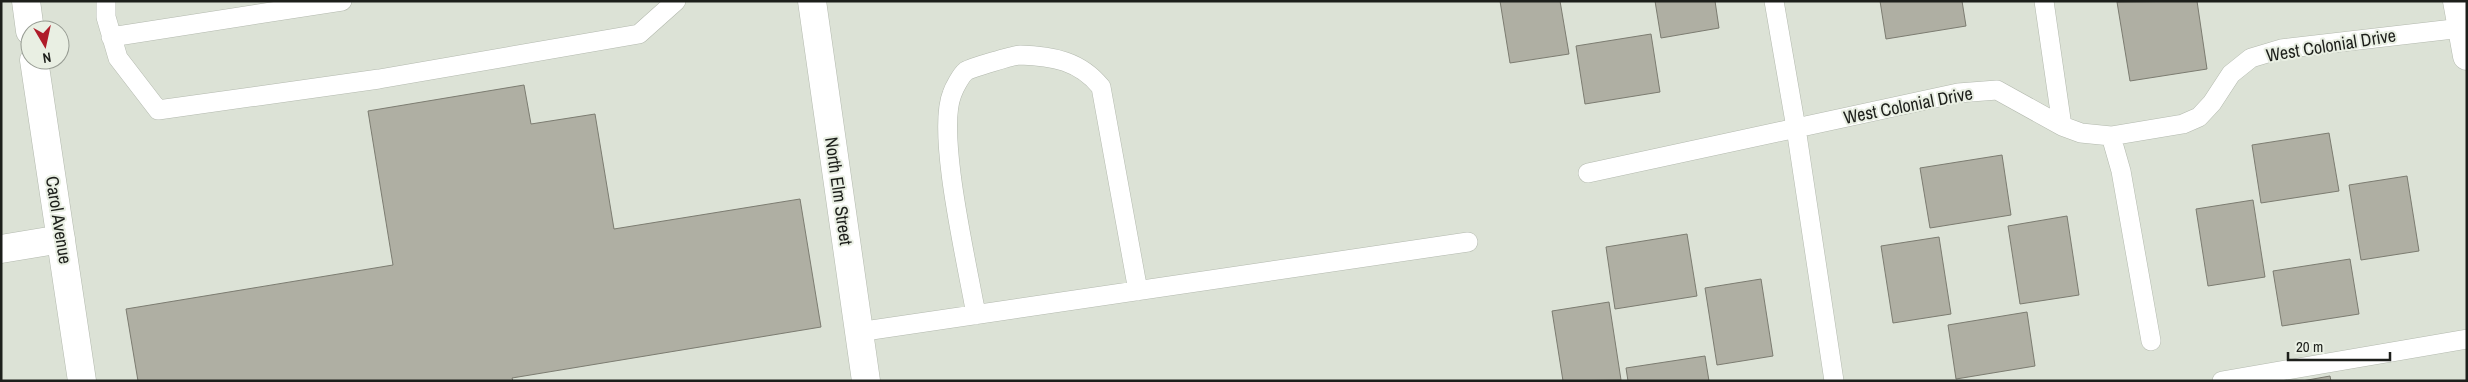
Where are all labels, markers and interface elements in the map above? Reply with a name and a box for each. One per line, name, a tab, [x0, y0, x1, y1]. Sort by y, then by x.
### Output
north arrow	[20, 20, 70, 70]
street label: West Colonial Drive	[2264, 22, 2398, 68]
text: N	[42, 48, 53, 67]
street label: West Colonial Drive	[1841, 80, 1975, 130]
street label: North Elm Street	[819, 135, 859, 247]
street label: Carol Avenue	[40, 174, 78, 266]
scale bar	[2288, 330, 2390, 362]
text: 20 m	[2296, 336, 2323, 357]

